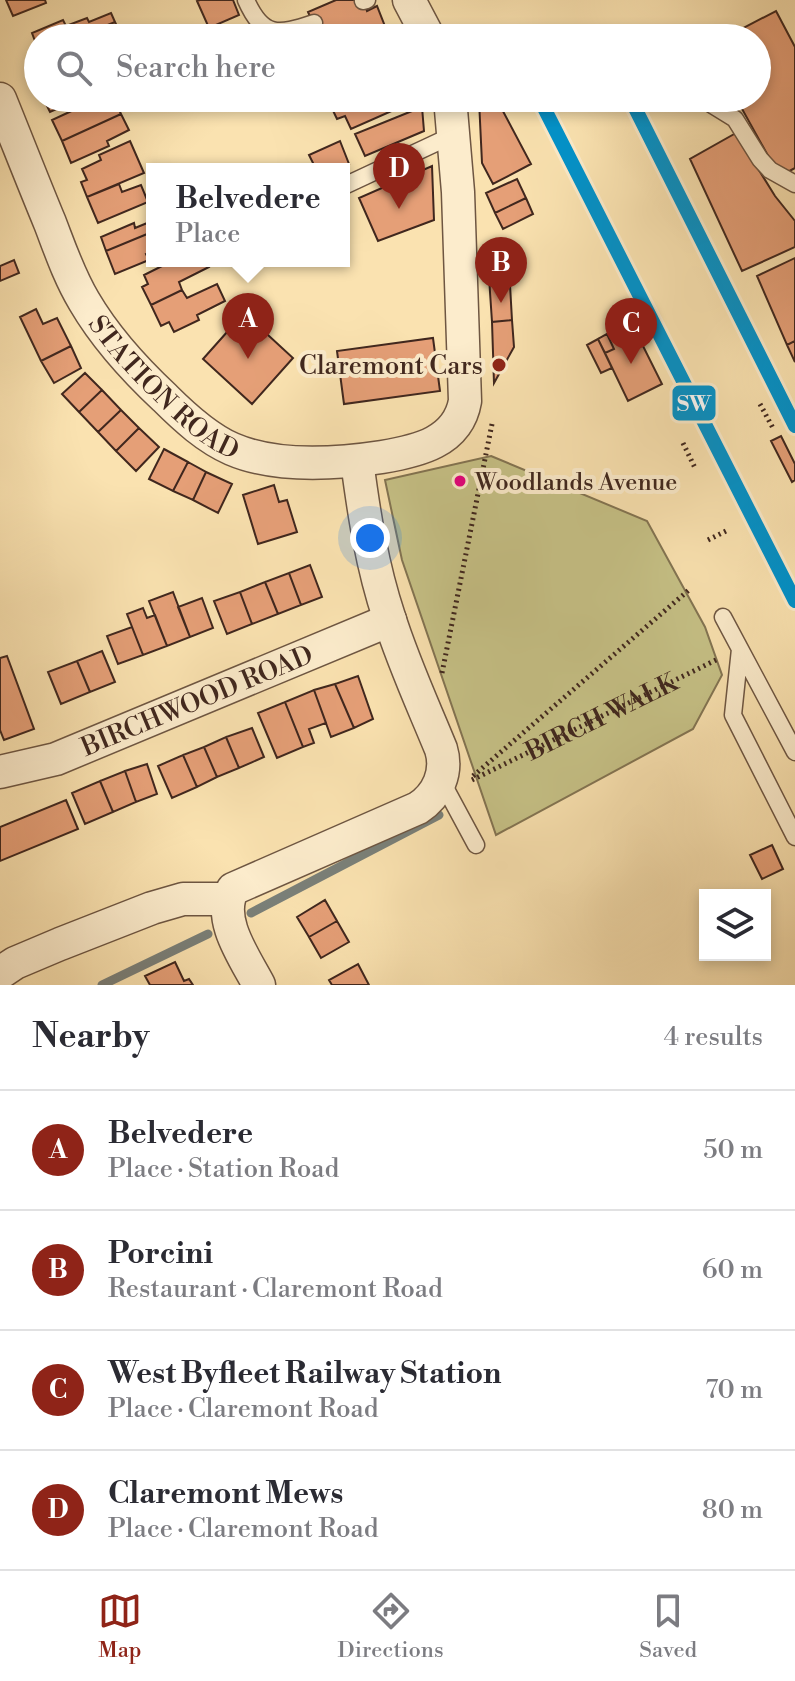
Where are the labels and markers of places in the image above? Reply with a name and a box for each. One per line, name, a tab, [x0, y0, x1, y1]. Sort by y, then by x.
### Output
pin: D	[373, 143, 425, 209]
pin: B	[475, 237, 527, 303]
pin: A	[222, 293, 274, 359]
pin: C	[605, 298, 657, 364]
place label: Claremont Cars	[299, 350, 483, 382]
marker: Claremont Cars	[490, 356, 508, 374]
place label: Woodlands Avenue	[474, 468, 678, 498]
marker: Woodlands Avenue	[452, 473, 468, 489]

